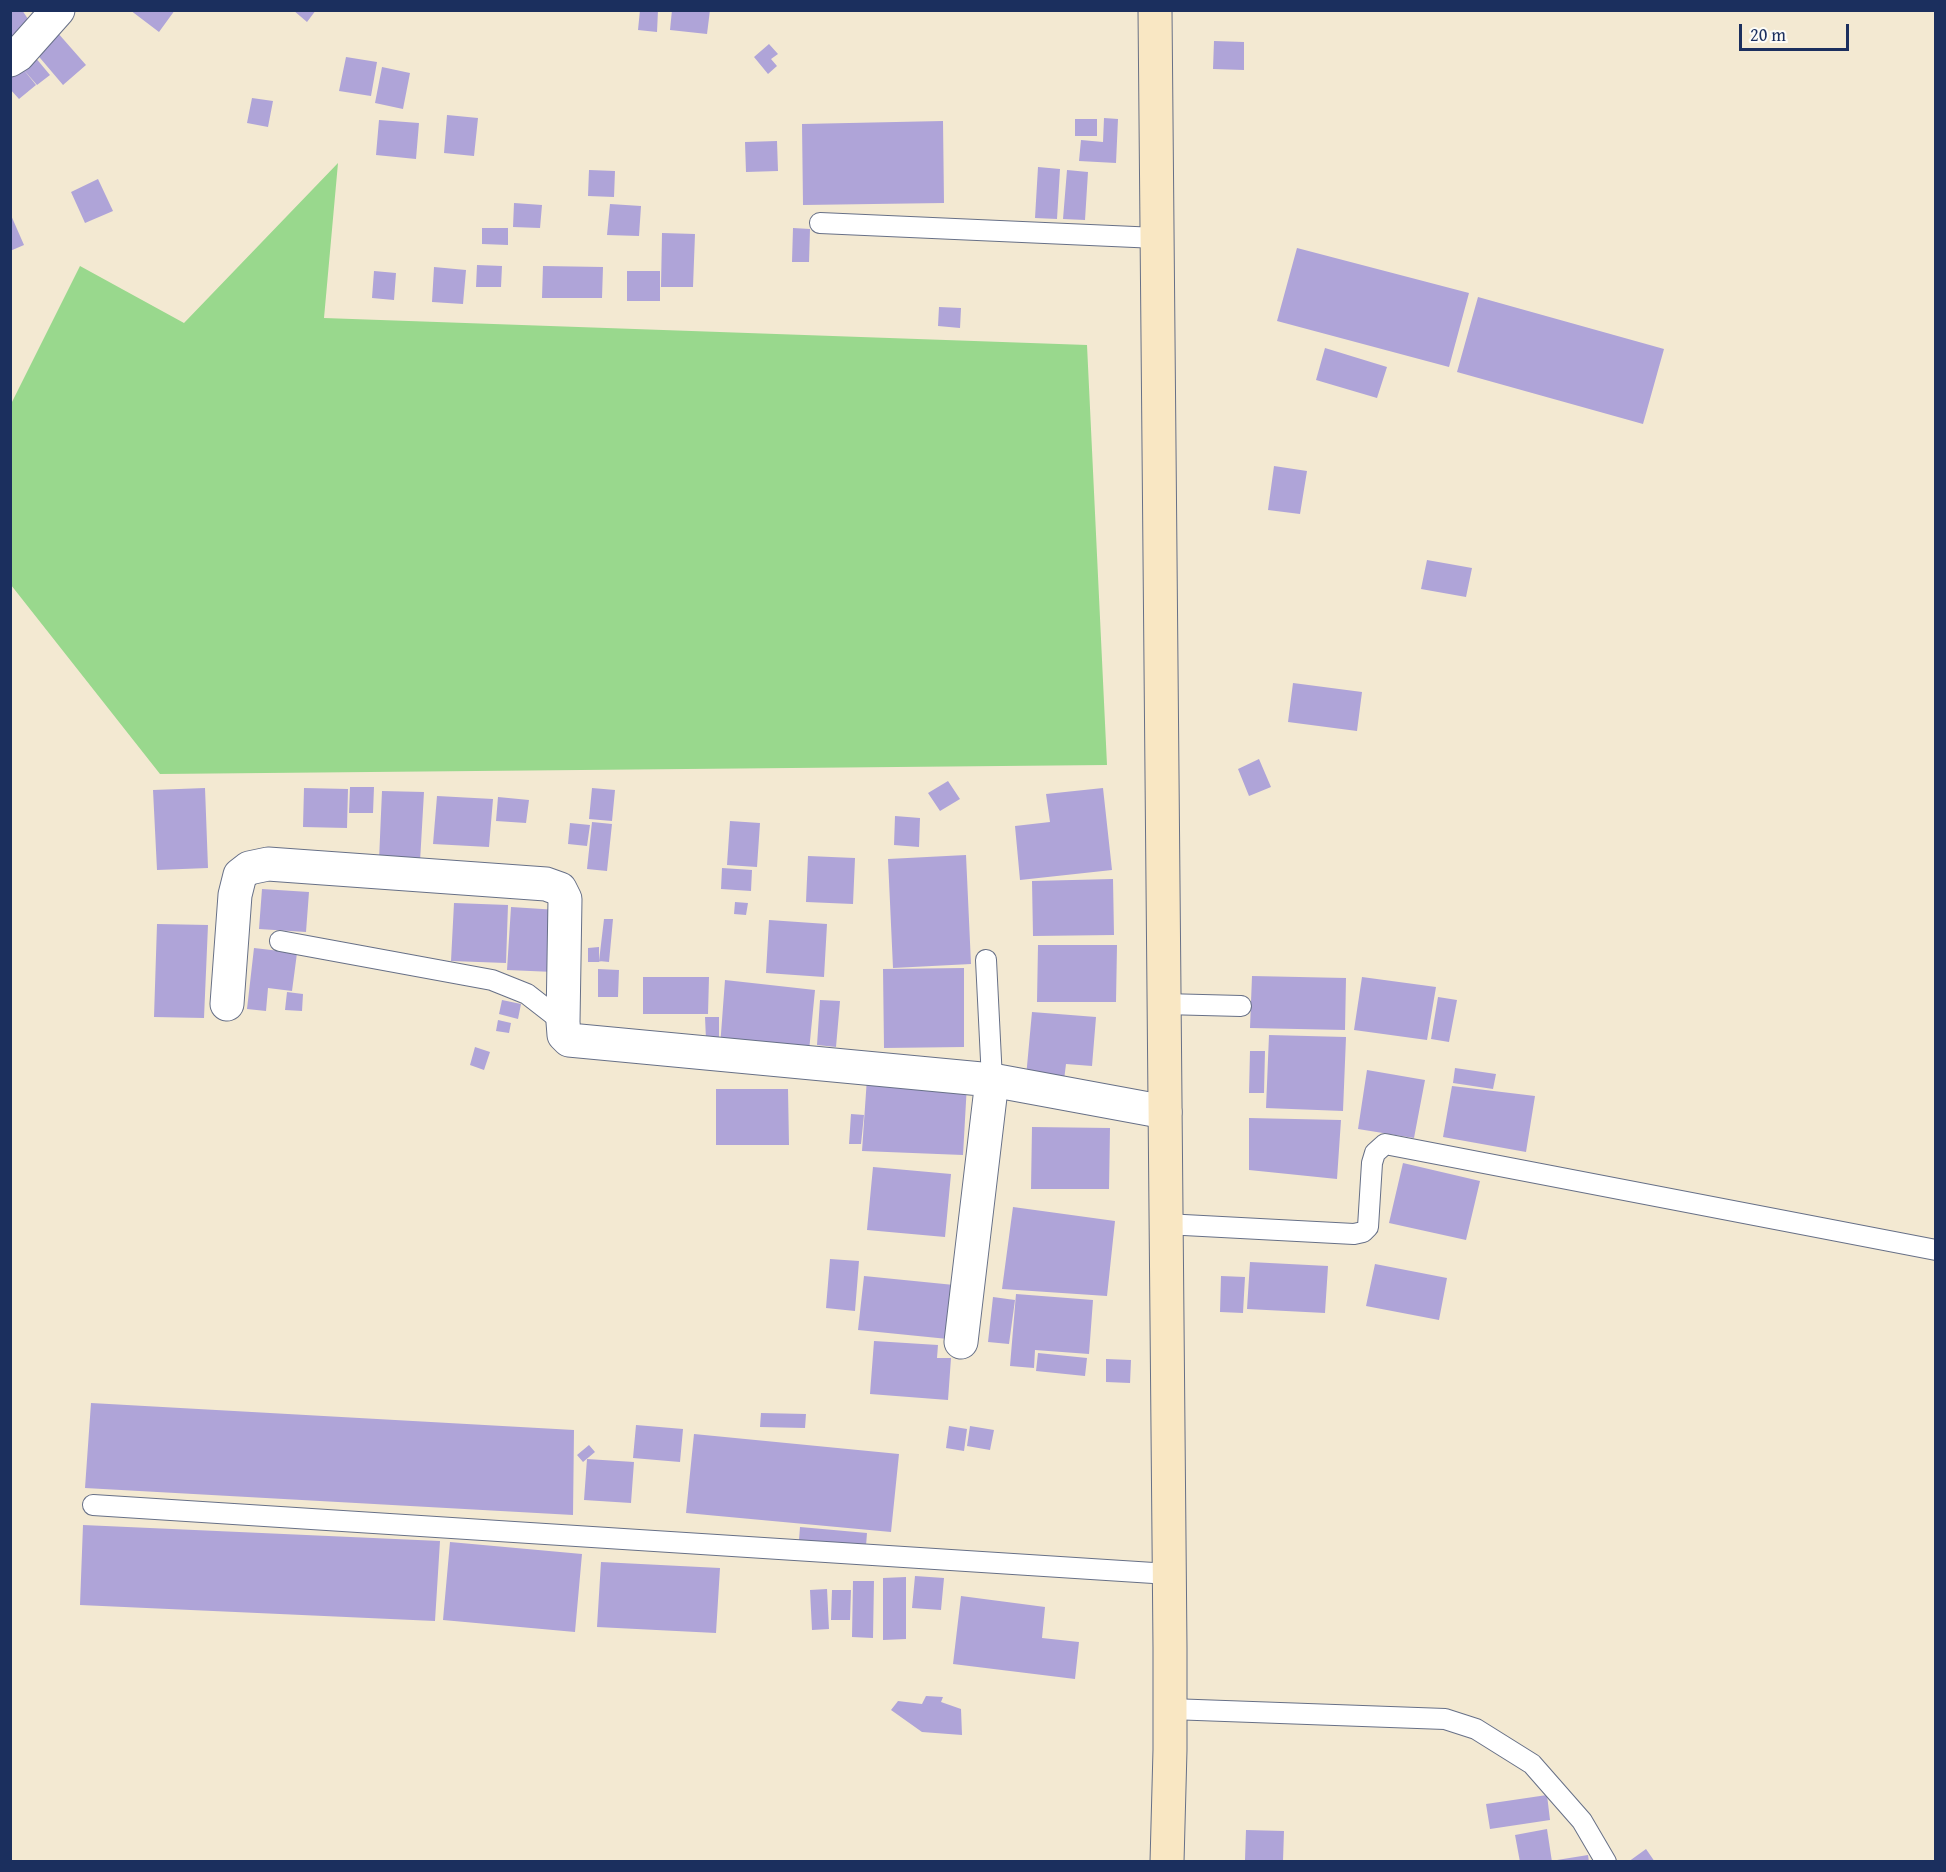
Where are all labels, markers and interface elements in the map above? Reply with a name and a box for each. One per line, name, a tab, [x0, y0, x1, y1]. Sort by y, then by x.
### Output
scale bar	[1742, 12, 1852, 50]
text: 20 m	[1750, 21, 1786, 48]

